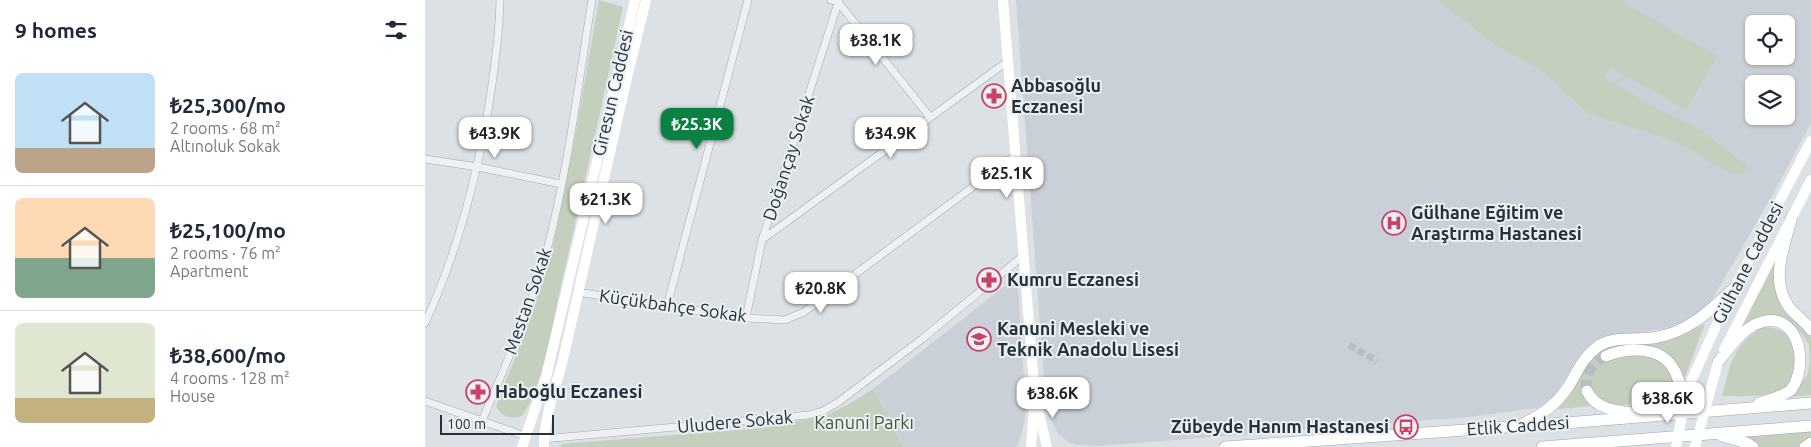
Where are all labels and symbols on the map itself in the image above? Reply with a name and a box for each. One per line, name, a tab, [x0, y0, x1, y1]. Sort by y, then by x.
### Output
pin: ₺38.1K	[835, 23, 917, 66]
street label: Giresun Caddesi	[588, 28, 636, 158]
place label: Abbasoğlu Eczanesi	[1011, 75, 1101, 116]
pharmacy icon: Abbasoğlu Eczanesi	[981, 83, 1007, 109]
street label: Doğançay Sokak	[758, 92, 818, 223]
pin: ₺25.3K	[656, 108, 738, 150]
pin: ₺43.9K	[454, 116, 536, 159]
pin: ₺34.9K	[850, 116, 932, 159]
pin: ₺25.1K	[966, 156, 1048, 199]
pin: ₺21.3K	[565, 182, 647, 225]
street label: Gülhane Caddesi	[1708, 198, 1787, 327]
place label: Gülhane Eğitim ve Araştırma Hastanesi	[1411, 202, 1582, 244]
hospital icon: Gülhane Eğitim ve Araştırma Hastanesi	[1381, 210, 1407, 236]
street label: Mestan Sokak	[499, 245, 555, 357]
pharmacy icon: Kumru Eczanesi	[976, 267, 1002, 293]
place label: Kumru Eczanesi	[1007, 269, 1139, 289]
pin: ₺20.8K	[780, 272, 862, 314]
street label: Küçükbahçe Sokak	[598, 285, 748, 325]
place label: Kanuni Mesleki ve Teknik Anadolu Lisesi	[997, 318, 1179, 359]
school or university icon: Kanuni Mesleki ve Teknik Anadolu Lisesi	[966, 326, 992, 352]
pin: ₺38.6K	[1012, 376, 1094, 419]
pharmacy icon: Haboğlu Eczanesi	[465, 379, 491, 405]
place label: Haboğlu Eczanesi	[495, 381, 642, 401]
pin: ₺38.6K	[1627, 382, 1709, 424]
street label: Uludere Sokak	[676, 406, 794, 436]
street label: Etlik Caddesi	[1466, 411, 1570, 439]
scale bar	[440, 412, 554, 435]
park label: Kanuni Parkı	[814, 412, 914, 432]
bus stop icon: Zübeyde Hanım Hastanesi	[1393, 414, 1419, 440]
place label: Zübeyde Hanım Hastanesi	[1171, 416, 1389, 436]

